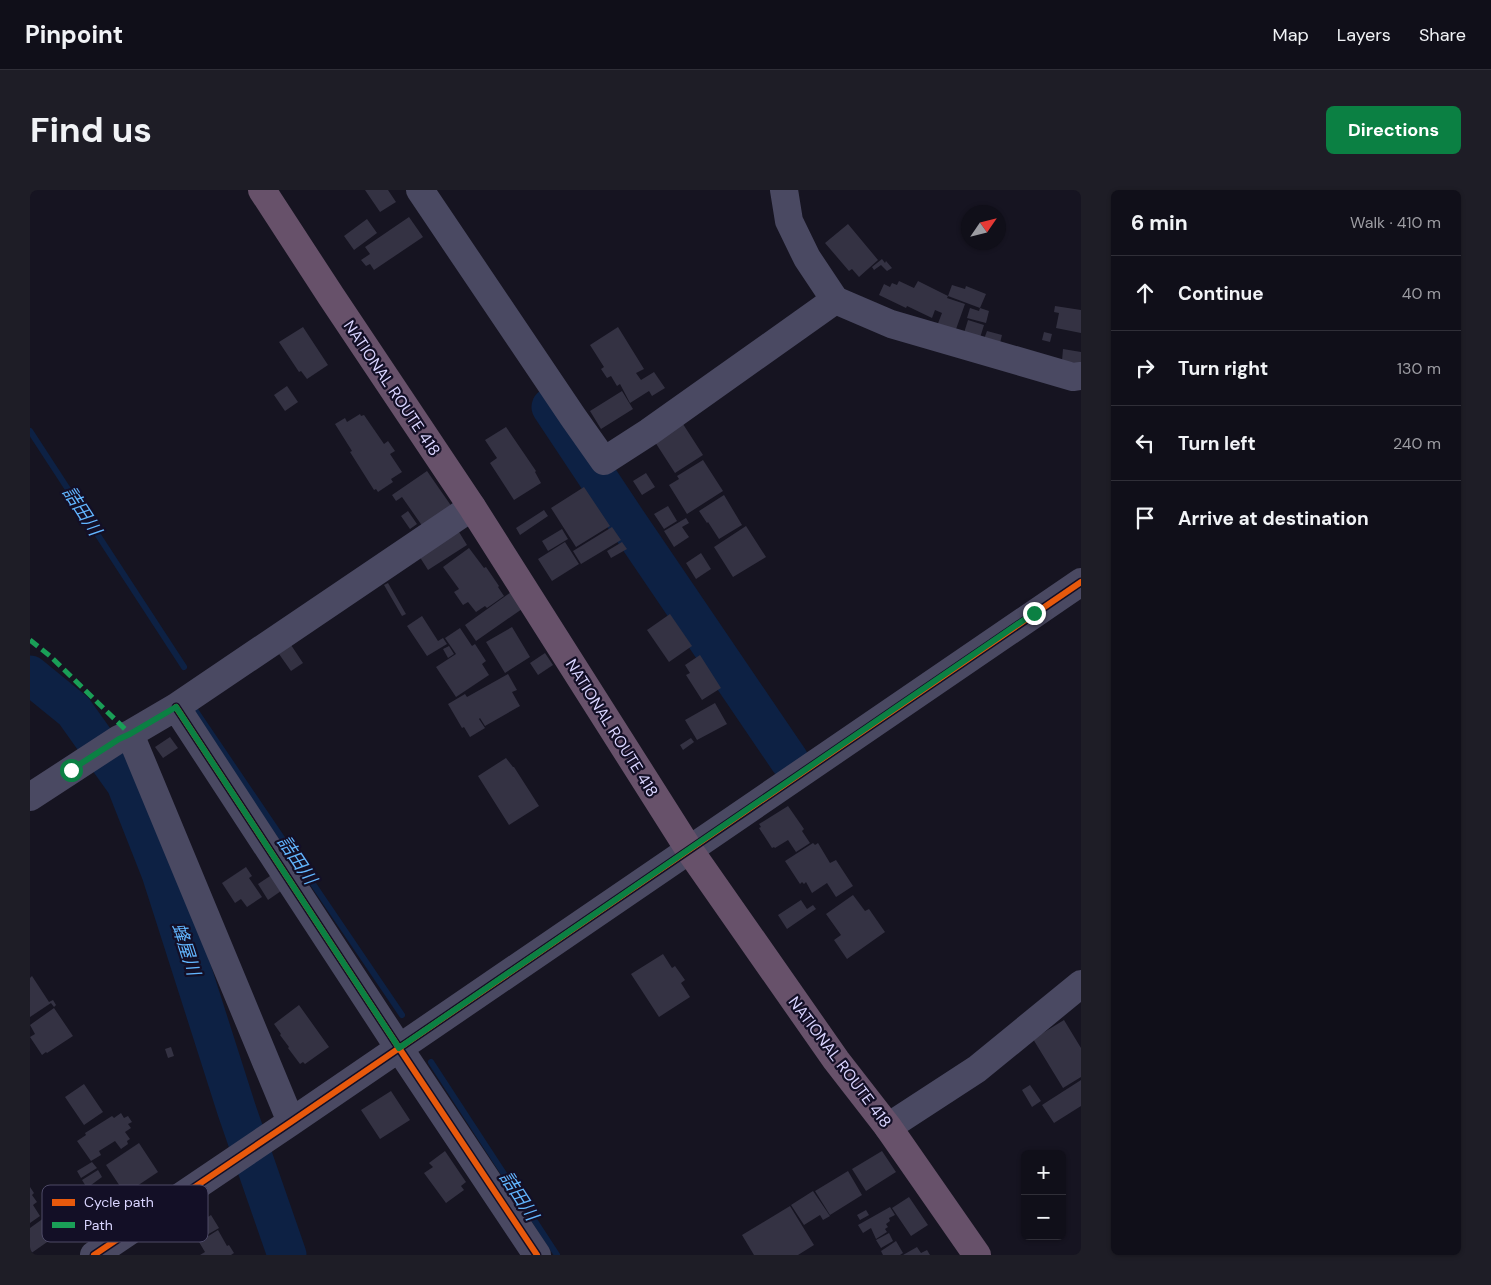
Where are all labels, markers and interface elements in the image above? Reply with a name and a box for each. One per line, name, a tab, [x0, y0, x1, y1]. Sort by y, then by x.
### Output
text: Pinpoint	[25, 19, 123, 50]
text: Map	[1273, 23, 1309, 47]
text: Layers	[1337, 23, 1391, 47]
text: Share	[1419, 23, 1466, 47]
button: Directions	[1326, 106, 1461, 154]
text: Find us	[30, 107, 152, 153]
north arrow	[961, 205, 1006, 250]
text: 6 min	[1131, 209, 1188, 237]
text: Walk · 410 m	[1350, 212, 1441, 233]
icon: ahead	[1131, 279, 1159, 307]
text: Continue	[1178, 281, 1264, 306]
text: 40 m	[1402, 283, 1441, 304]
street label: NATIONAL ROUTE 418	[339, 316, 445, 460]
icon: right	[1131, 354, 1159, 382]
text: Turn right	[1178, 356, 1268, 381]
text: 130 m	[1397, 358, 1441, 379]
icon: left	[1131, 429, 1159, 457]
text: Turn left	[1178, 431, 1256, 456]
text: 240 m	[1393, 433, 1441, 454]
water label: 詰田川	[57, 482, 108, 542]
icon: arrive	[1131, 504, 1159, 532]
text: Arrive at destination	[1178, 506, 1369, 531]
route end	[1023, 602, 1046, 625]
street label: NATIONAL ROUTE 418	[561, 655, 663, 801]
route start	[60, 759, 83, 782]
water label: 詰田川	[272, 831, 323, 891]
water label: 蜂屋川	[166, 920, 206, 980]
street label: NATIONAL ROUTE 418	[784, 992, 896, 1132]
map controls	[1021, 1150, 1066, 1240]
button: +	[1021, 1150, 1066, 1195]
water label: 詰田川	[494, 1167, 545, 1227]
legend	[42, 1185, 208, 1242]
text: Cycle path	[84, 1193, 154, 1211]
button: −	[1021, 1195, 1066, 1240]
text: Path	[84, 1216, 113, 1234]

